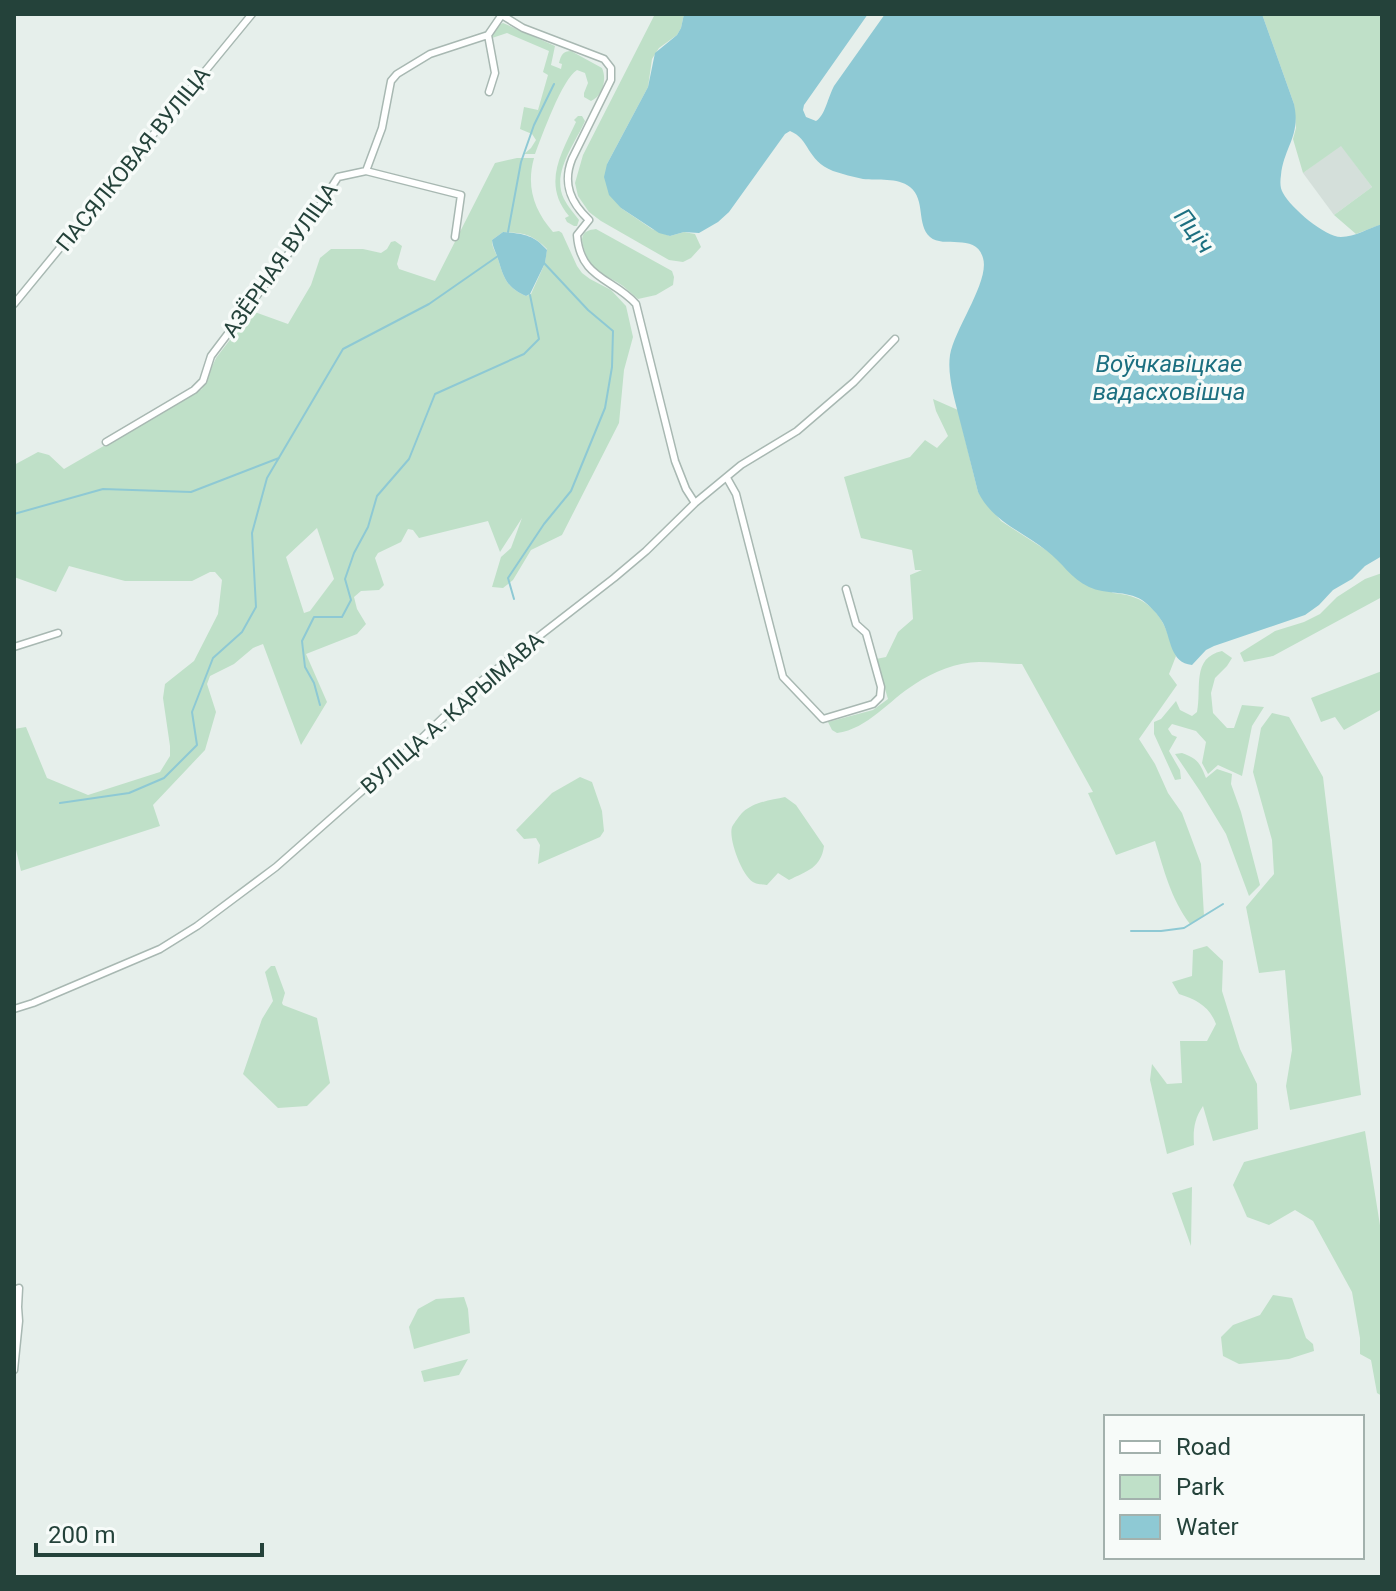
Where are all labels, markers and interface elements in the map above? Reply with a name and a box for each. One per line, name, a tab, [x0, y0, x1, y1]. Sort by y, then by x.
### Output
street label: ПАСЯЛКОВАЯ ВУЛІЦА	[51, 62, 215, 256]
street label: АЗЁРНАЯ ВУЛІЦА	[217, 178, 343, 342]
water label: Пціч	[1168, 203, 1220, 259]
water label: Воўчкавіцкае вадасховішча	[1093, 350, 1245, 406]
street label: ВУЛІЦА А. КАРЫМАВА	[356, 627, 549, 799]
legend	[1104, 1415, 1364, 1559]
text: Road	[1176, 1433, 1231, 1461]
text: Park	[1176, 1473, 1225, 1501]
scale bar	[36, 1507, 262, 1557]
text: Water	[1176, 1513, 1239, 1541]
text: 200 m	[48, 1521, 115, 1549]

